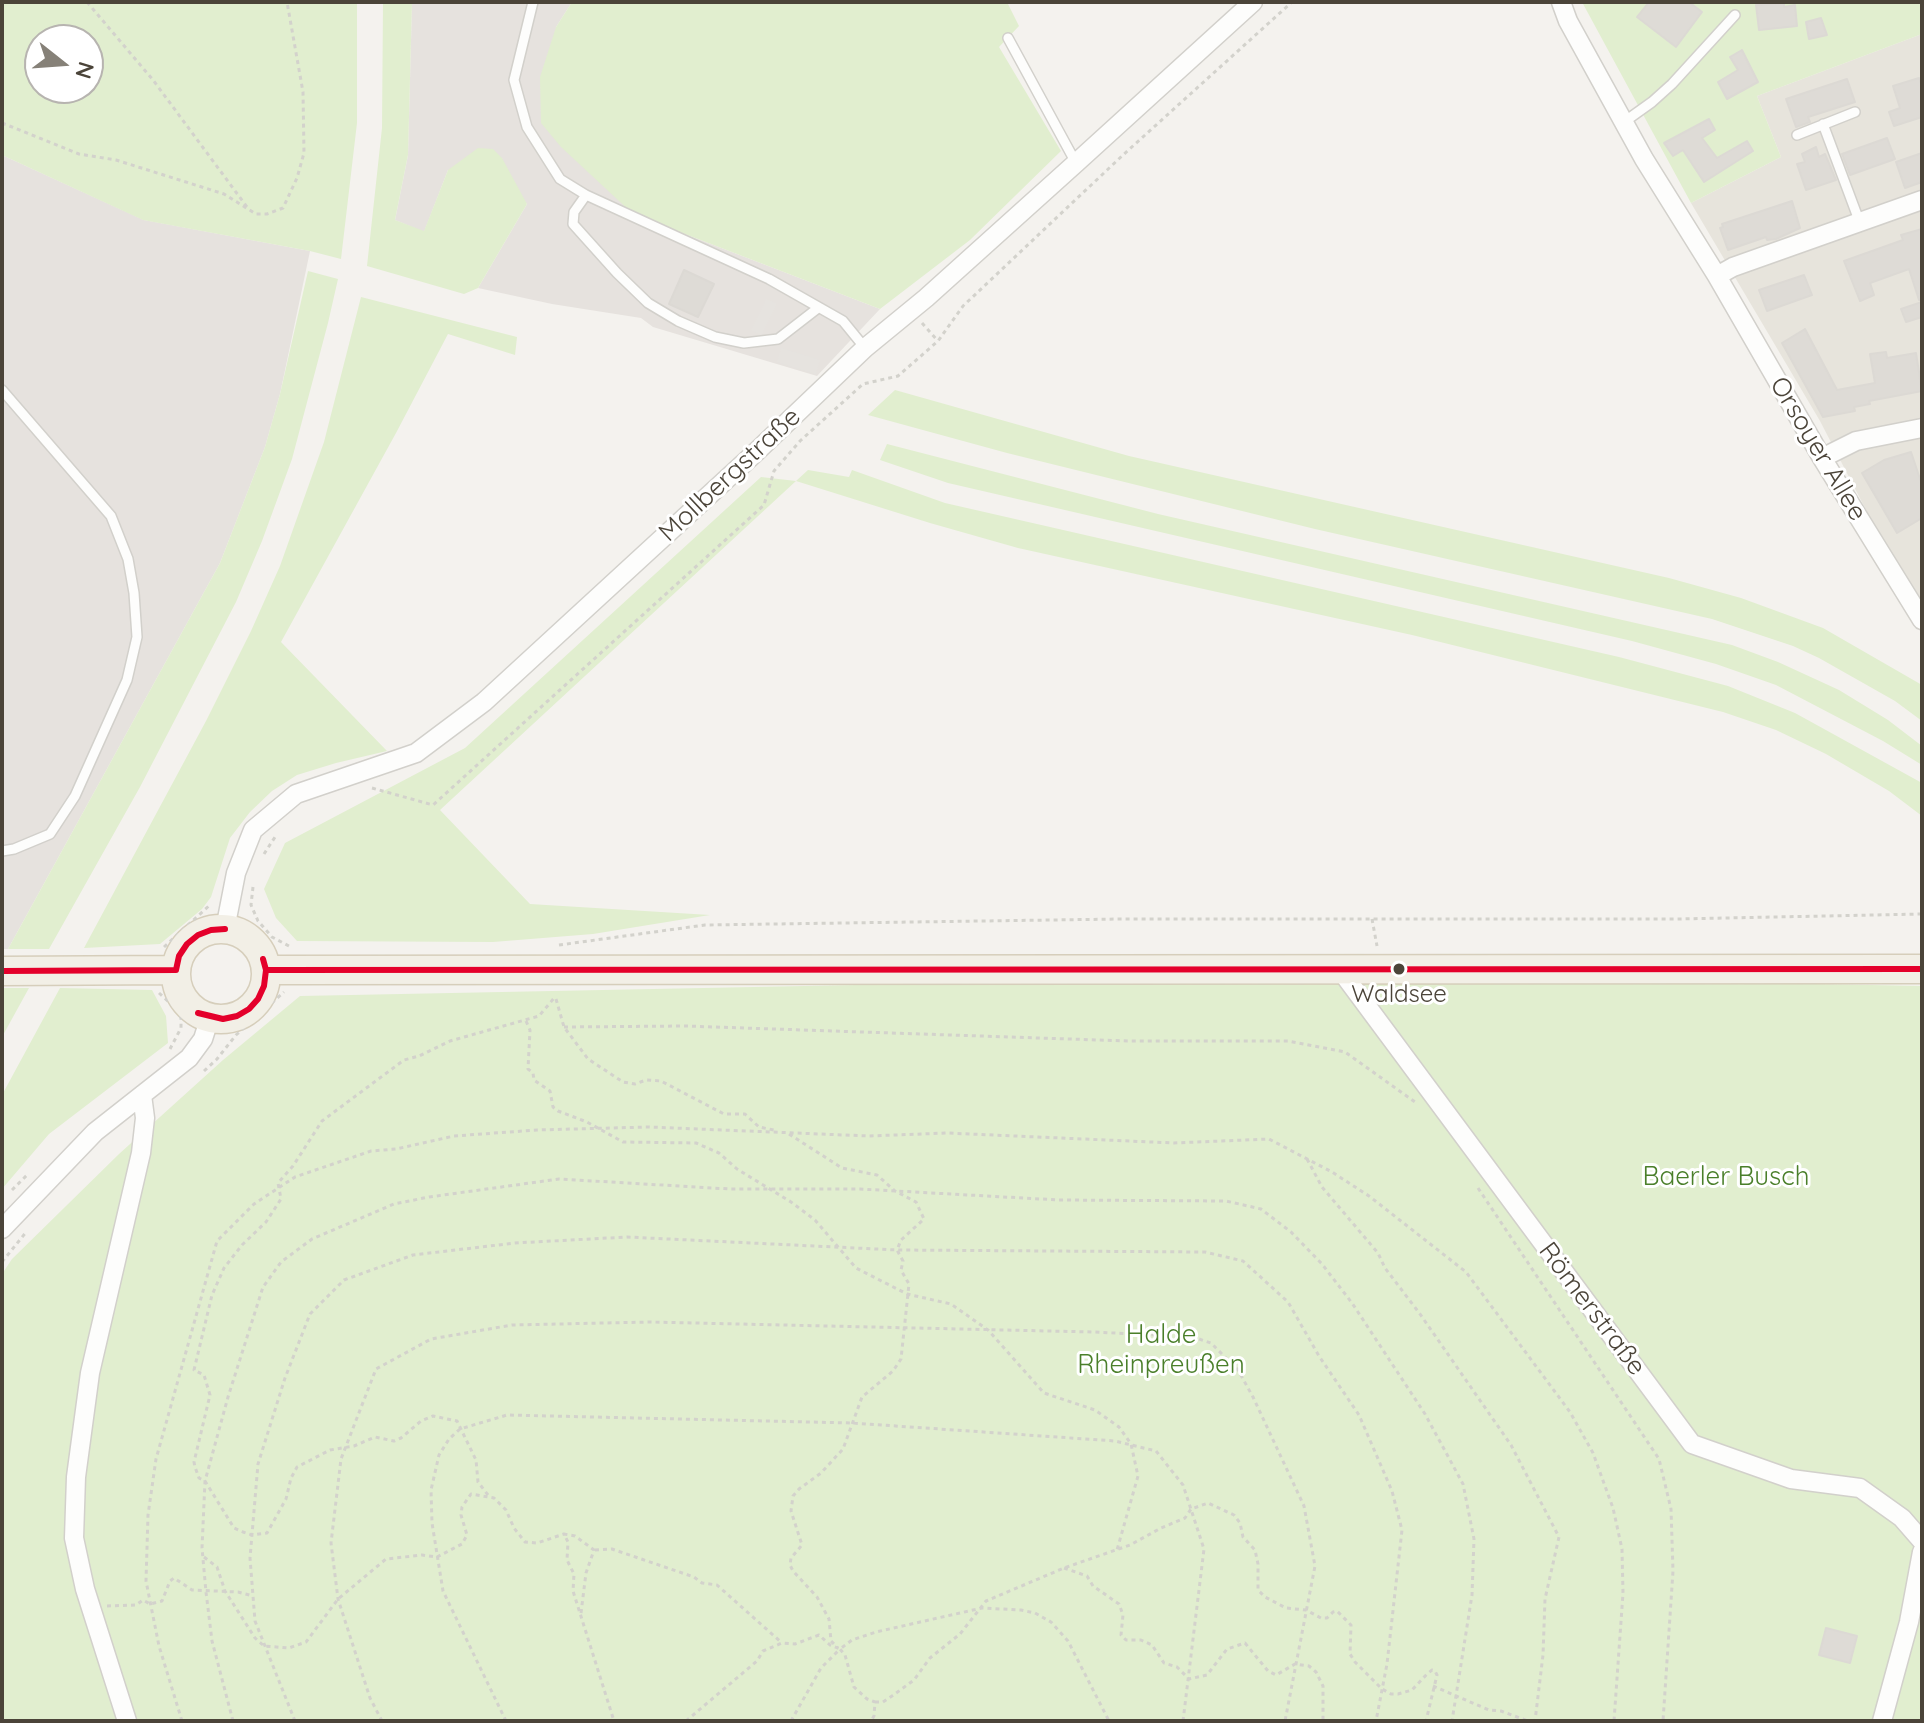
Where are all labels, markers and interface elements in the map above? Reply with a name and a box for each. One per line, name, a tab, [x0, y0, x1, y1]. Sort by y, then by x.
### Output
north arrow	[24, 24, 104, 104]
text: N	[69, 59, 101, 82]
street label: Orsoyer Allee	[1763, 371, 1873, 527]
street label: Mollbergstraße	[653, 401, 807, 549]
marker: Waldsee	[1391, 961, 1407, 977]
place label: Waldsee	[1351, 981, 1447, 1009]
park label: Baerler Busch	[1642, 1161, 1810, 1193]
street label: Römerstraße	[1532, 1236, 1652, 1382]
park label: Halde Rheinpreußen	[1077, 1319, 1245, 1380]

